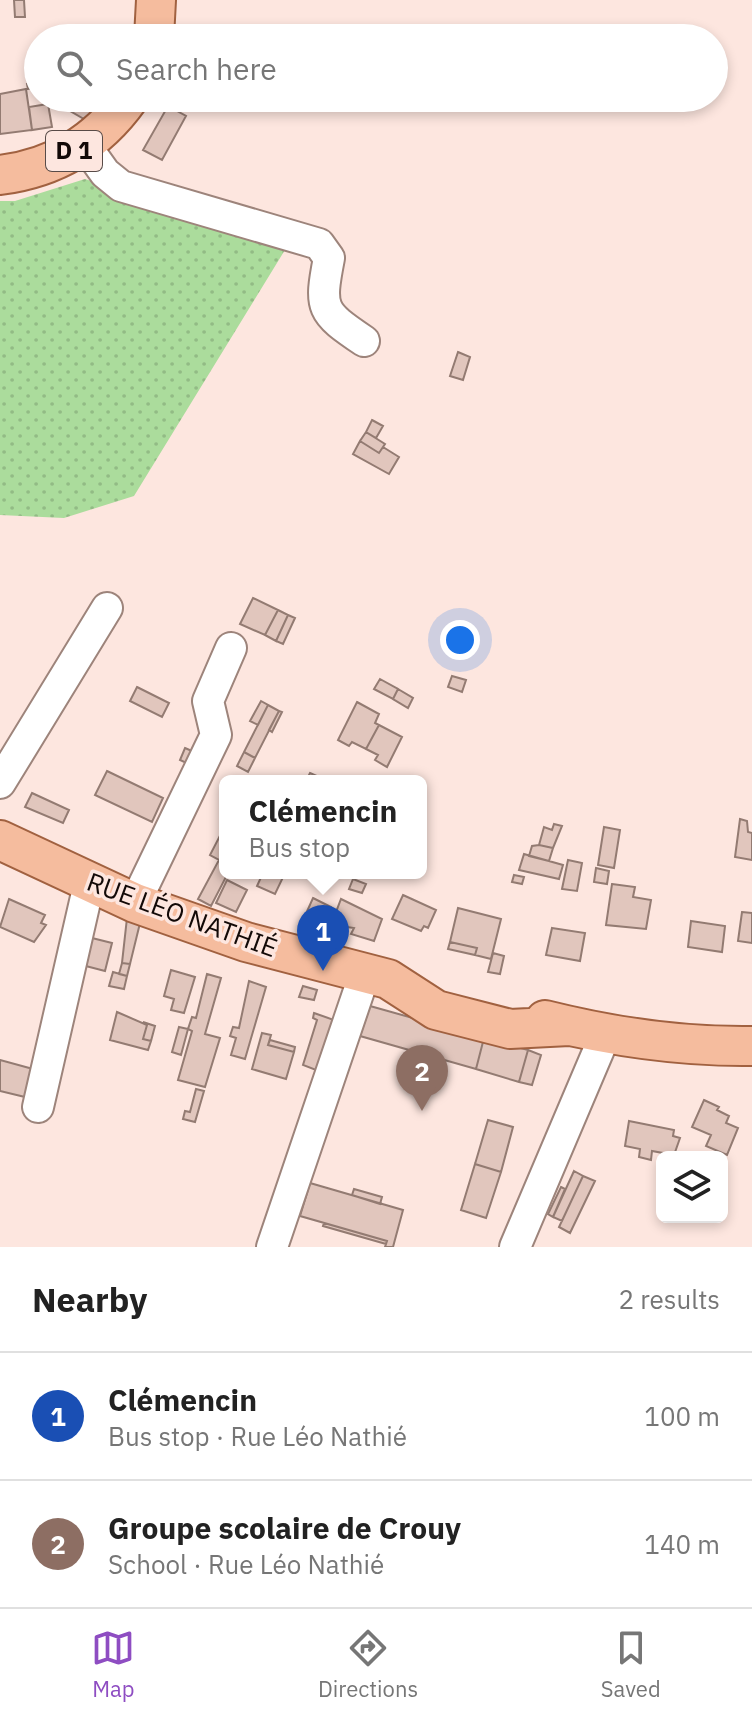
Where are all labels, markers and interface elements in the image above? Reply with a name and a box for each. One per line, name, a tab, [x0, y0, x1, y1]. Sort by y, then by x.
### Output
search box	[24, 24, 728, 112]
icon: search	[52, 46, 96, 90]
text: Search here	[116, 49, 277, 88]
road number: D 1	[46, 131, 102, 171]
your location	[440, 620, 480, 660]
popup	[219, 775, 427, 879]
text: Clémencin	[248, 791, 398, 830]
text: Bus stop	[248, 830, 350, 864]
street label: RUE LÉO NATHIÉ	[82, 864, 282, 964]
pin: 1	[297, 905, 349, 971]
pin: 2	[396, 1045, 448, 1111]
map controls	[656, 1151, 728, 1223]
button: layers	[656, 1151, 728, 1223]
text: Nearby	[32, 1277, 147, 1321]
text: 2 results	[618, 1282, 720, 1316]
text: Clémencin	[108, 1380, 257, 1419]
text: 1	[50, 1399, 66, 1433]
text: 100 m	[644, 1399, 720, 1433]
text: Bus stop · Rue Léo Nathié	[108, 1419, 407, 1453]
text: Groupe scolaire de Crouy	[108, 1508, 461, 1547]
text: 2	[50, 1527, 66, 1561]
text: 140 m	[644, 1527, 720, 1561]
text: School · Rue Léo Nathié	[108, 1547, 384, 1581]
tab: Map	[91, 1626, 135, 1703]
tab: Directions	[318, 1626, 418, 1703]
tab: Saved	[601, 1626, 661, 1703]

